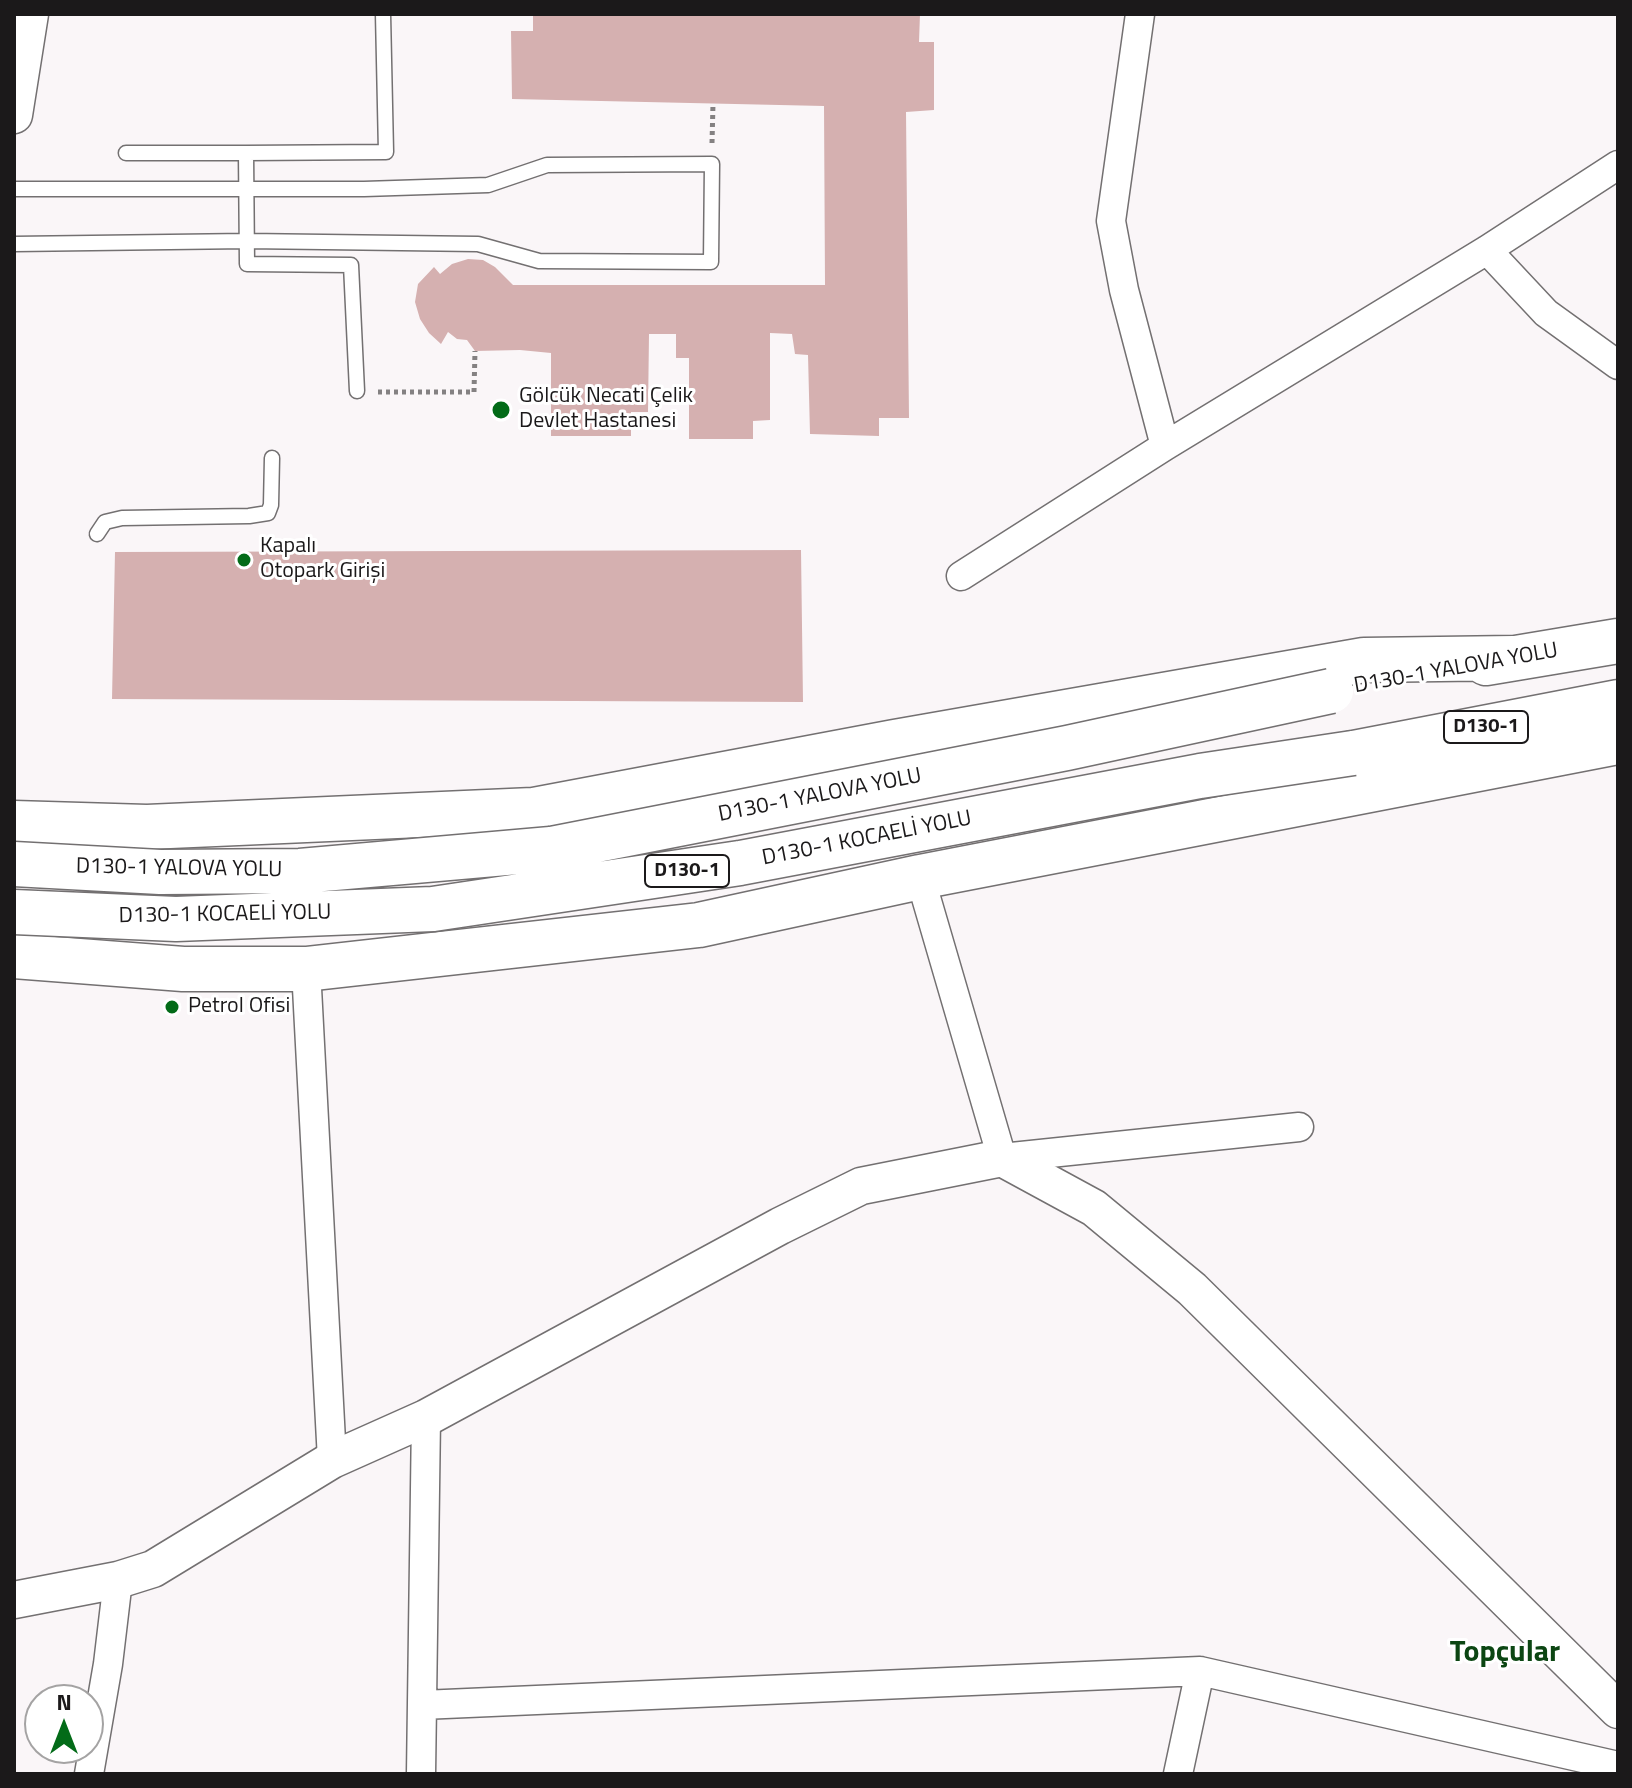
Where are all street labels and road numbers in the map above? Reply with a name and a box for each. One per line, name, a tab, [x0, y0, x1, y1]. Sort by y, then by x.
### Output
street label: D130-1 YALOVA YOLU	[1352, 638, 1560, 700]
road number: D130-1	[1444, 711, 1528, 743]
street label: D130-1 YALOVA YOLU	[716, 763, 924, 829]
street label: D130-1 KOCAELİ YOLU	[760, 806, 974, 872]
street label: D130-1 YALOVA YOLU	[76, 854, 282, 884]
road number: D130-1	[645, 855, 729, 887]
street label: D130-1 KOCAELİ YOLU	[118, 900, 332, 930]

